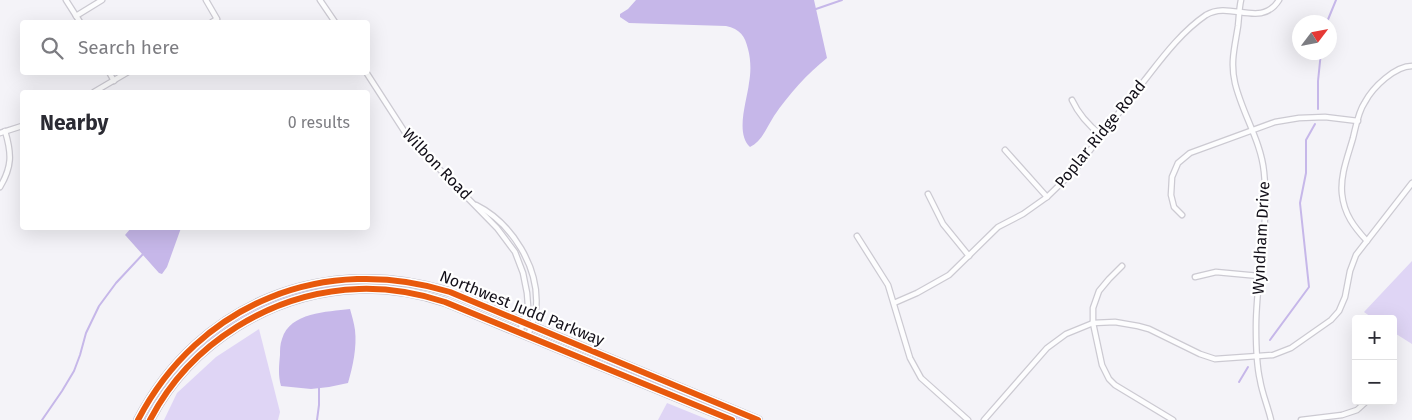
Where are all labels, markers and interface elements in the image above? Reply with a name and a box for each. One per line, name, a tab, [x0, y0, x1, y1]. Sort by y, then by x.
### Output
north arrow	[1292, 15, 1337, 60]
search box	[20, 20, 370, 75]
icon: search	[38, 34, 66, 62]
text: Search here	[78, 36, 179, 59]
street label: Poplar Ridge Road	[1051, 76, 1149, 192]
text: Nearby	[40, 110, 108, 136]
text: 0 results	[288, 113, 350, 132]
street label: Wilbon Road	[398, 124, 476, 204]
street label: Wyndham Drive	[1249, 181, 1273, 295]
street label: Northwest Judd Parkway	[437, 266, 607, 350]
map controls	[1352, 315, 1397, 405]
button: +	[1352, 315, 1397, 360]
button: −	[1352, 360, 1397, 405]

